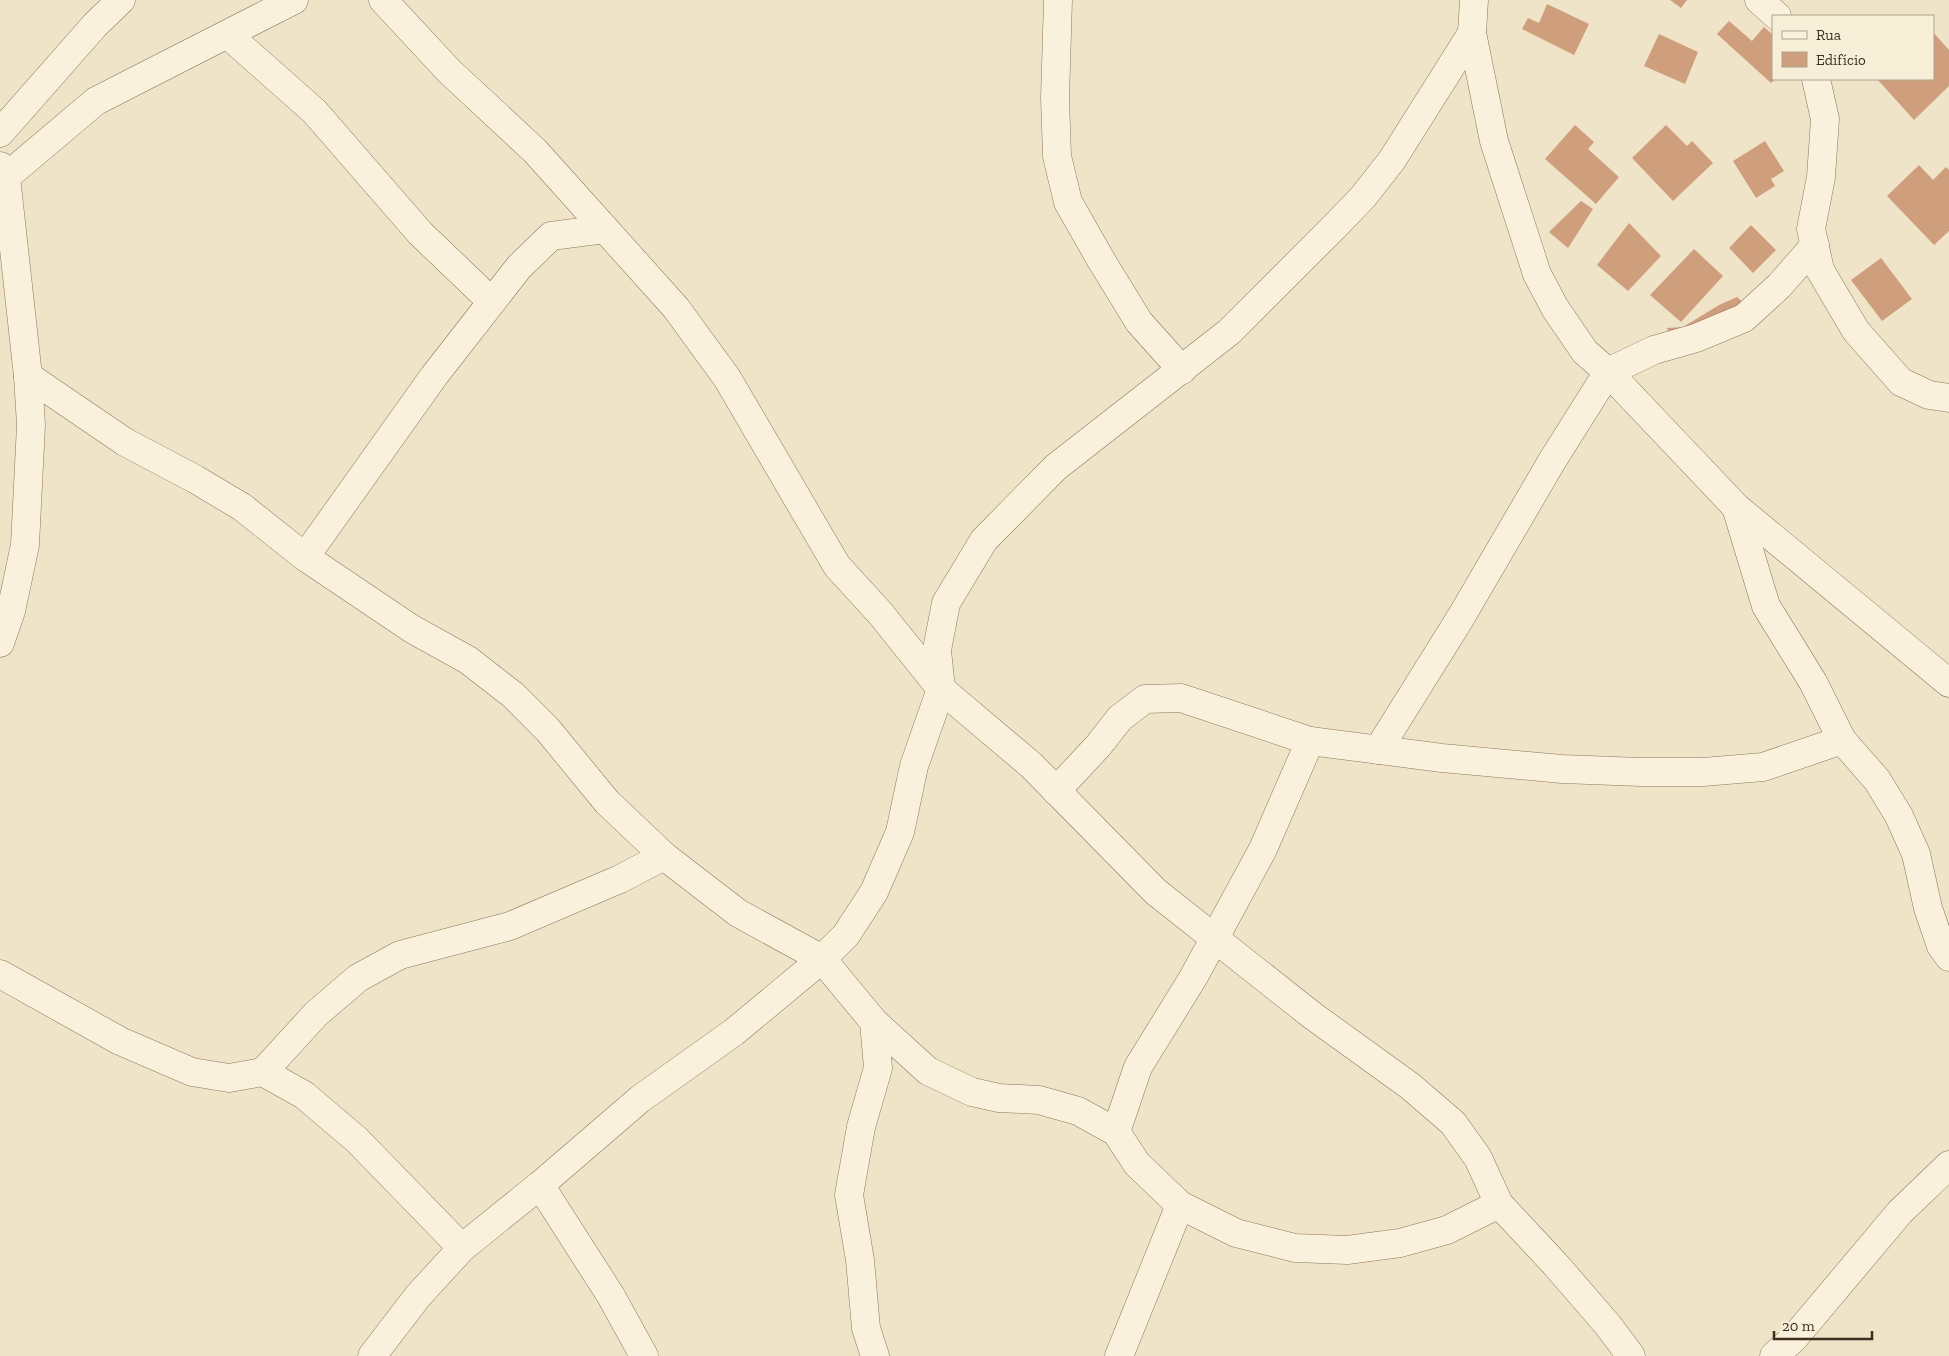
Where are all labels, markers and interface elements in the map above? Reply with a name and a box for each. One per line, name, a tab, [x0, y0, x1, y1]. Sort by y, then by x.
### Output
legend	[1772, 15, 1934, 80]
text: Rua	[1816, 26, 1841, 44]
text: Edifício	[1816, 51, 1866, 69]
scale bar	[1774, 1308, 1872, 1340]
text: 20 m	[1782, 1317, 1815, 1335]

